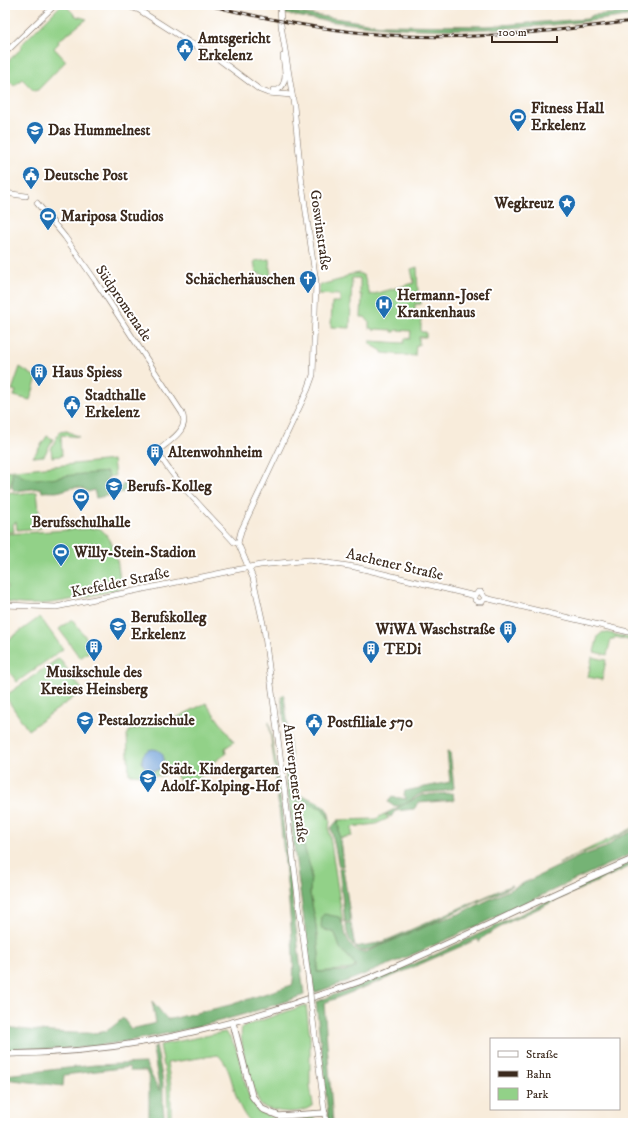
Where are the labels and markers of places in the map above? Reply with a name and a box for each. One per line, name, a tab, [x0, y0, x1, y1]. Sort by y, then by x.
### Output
place label: Amtsgericht Erkelenz	[197, 29, 271, 65]
public building icon: Amtsgericht Erkelenz	[175, 37, 195, 62]
place label: Fitness Hall Erkelenz	[531, 99, 605, 135]
sports icon: Fitness Hall Erkelenz	[508, 107, 528, 132]
school or university icon: Das Hummelnest	[25, 120, 45, 145]
place label: Das Hummelnest	[48, 121, 151, 140]
public building icon: Deutsche Post	[21, 165, 41, 190]
place label: Deutsche Post	[44, 166, 128, 185]
place icon: Wegkreuz	[557, 193, 577, 218]
place label: Wegkreuz	[493, 194, 554, 213]
sports icon: Mariposa Studios	[38, 206, 58, 231]
place label: Mariposa Studios	[61, 207, 164, 226]
church icon: Schächerhäuschen	[298, 269, 318, 294]
place label: Schächerhäuschen	[186, 270, 295, 289]
place label: Hermann-Josef Krankenhaus	[397, 286, 493, 322]
hospital icon: Hermann-Josef Krankenhaus	[374, 294, 394, 319]
building icon: Haus Spiess	[29, 362, 49, 387]
place label: Haus Spiess	[52, 363, 122, 382]
place label: Stadthalle Erkelenz	[85, 386, 147, 422]
public building icon: Stadthalle Erkelenz	[62, 394, 82, 419]
building icon: Altenwohnheim	[145, 442, 165, 467]
place label: Altenwohnheim	[167, 443, 263, 462]
school or university icon: Berufs-Kolleg	[104, 476, 124, 501]
place label: Berufs-Kolleg	[127, 477, 212, 496]
sports icon: Berufsschulhalle	[71, 487, 91, 512]
place label: Berufsschulhalle	[32, 513, 131, 532]
sports icon: Willy-Stein-Stadion	[51, 542, 71, 567]
place label: Willy-Stein-Stadion	[73, 543, 196, 562]
place label: Berufskolleg Erkelenz	[131, 608, 207, 644]
school or university icon: Berufskolleg Erkelenz	[108, 616, 128, 641]
building icon: WiWA Waschstraße	[498, 619, 518, 644]
place label: WiWA Waschstraße	[375, 620, 496, 639]
building icon: Musikschule des Kreises Heinsberg	[84, 637, 104, 662]
building icon: TEDi	[361, 639, 381, 664]
place label: TEDi	[383, 640, 421, 659]
place label: Musikschule des Kreises Heinsberg	[40, 663, 148, 699]
school or university icon: Pestalozzischule	[75, 710, 95, 735]
place label: Pestalozzischule	[98, 711, 195, 730]
public building icon: Postfiliale 570	[304, 712, 324, 737]
place label: Postfiliale 570	[327, 713, 413, 732]
place label: Städt. Kindergarten Adolf-Kolping-Hof	[160, 760, 283, 796]
school or university icon: Städt. Kindergarten Adolf-Kolping-Hof	[138, 768, 158, 793]

